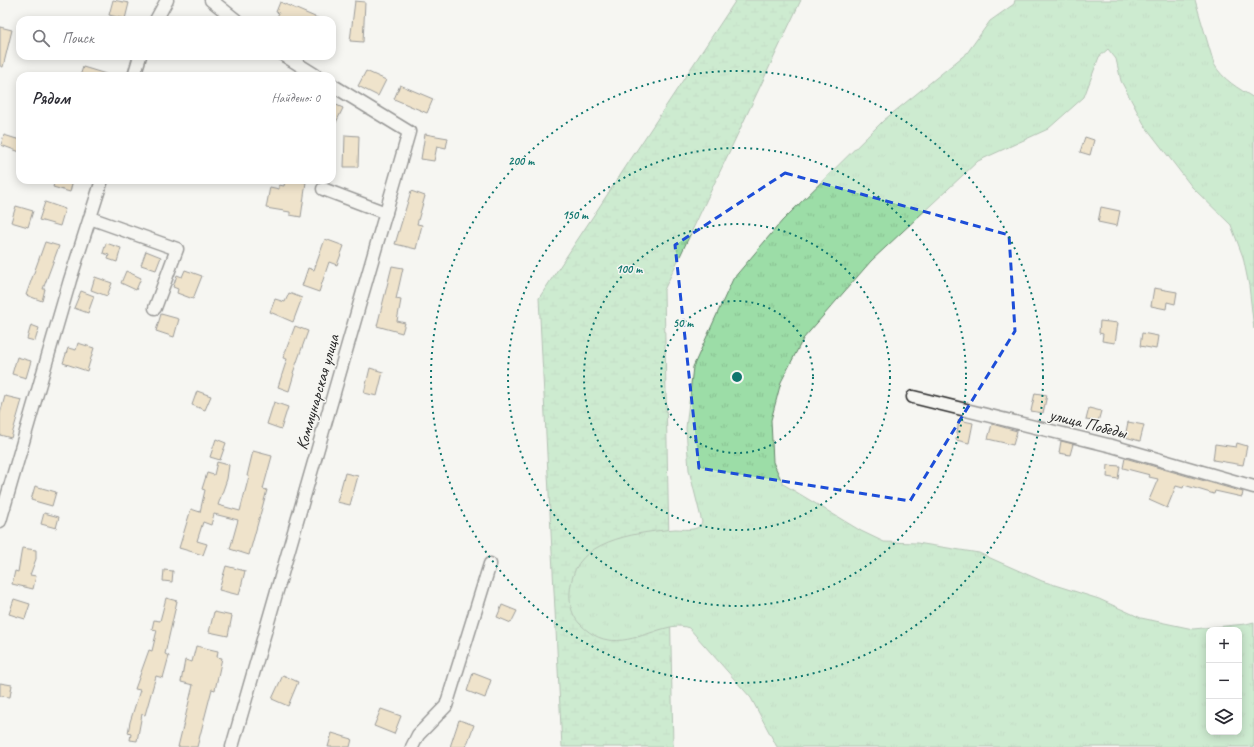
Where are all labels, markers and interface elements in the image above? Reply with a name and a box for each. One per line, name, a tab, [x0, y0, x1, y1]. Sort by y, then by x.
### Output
search box	[16, 16, 336, 60]
icon: search	[30, 27, 52, 49]
text: Поиск	[62, 29, 94, 48]
text: Рядом	[32, 88, 70, 109]
text: Найдено: 0	[272, 90, 320, 106]
text: 200 m	[508, 153, 535, 169]
text: 150 m	[562, 207, 589, 223]
text: 100 m	[616, 261, 643, 277]
text: 50 m	[673, 315, 694, 331]
street label: Коммунарская улица	[291, 331, 344, 452]
centre of rings	[730, 370, 744, 384]
street label: улица Победы	[1046, 404, 1130, 444]
map controls	[1206, 627, 1242, 735]
button: +	[1206, 627, 1242, 663]
button: −	[1206, 663, 1242, 699]
button: layers	[1206, 699, 1242, 735]

